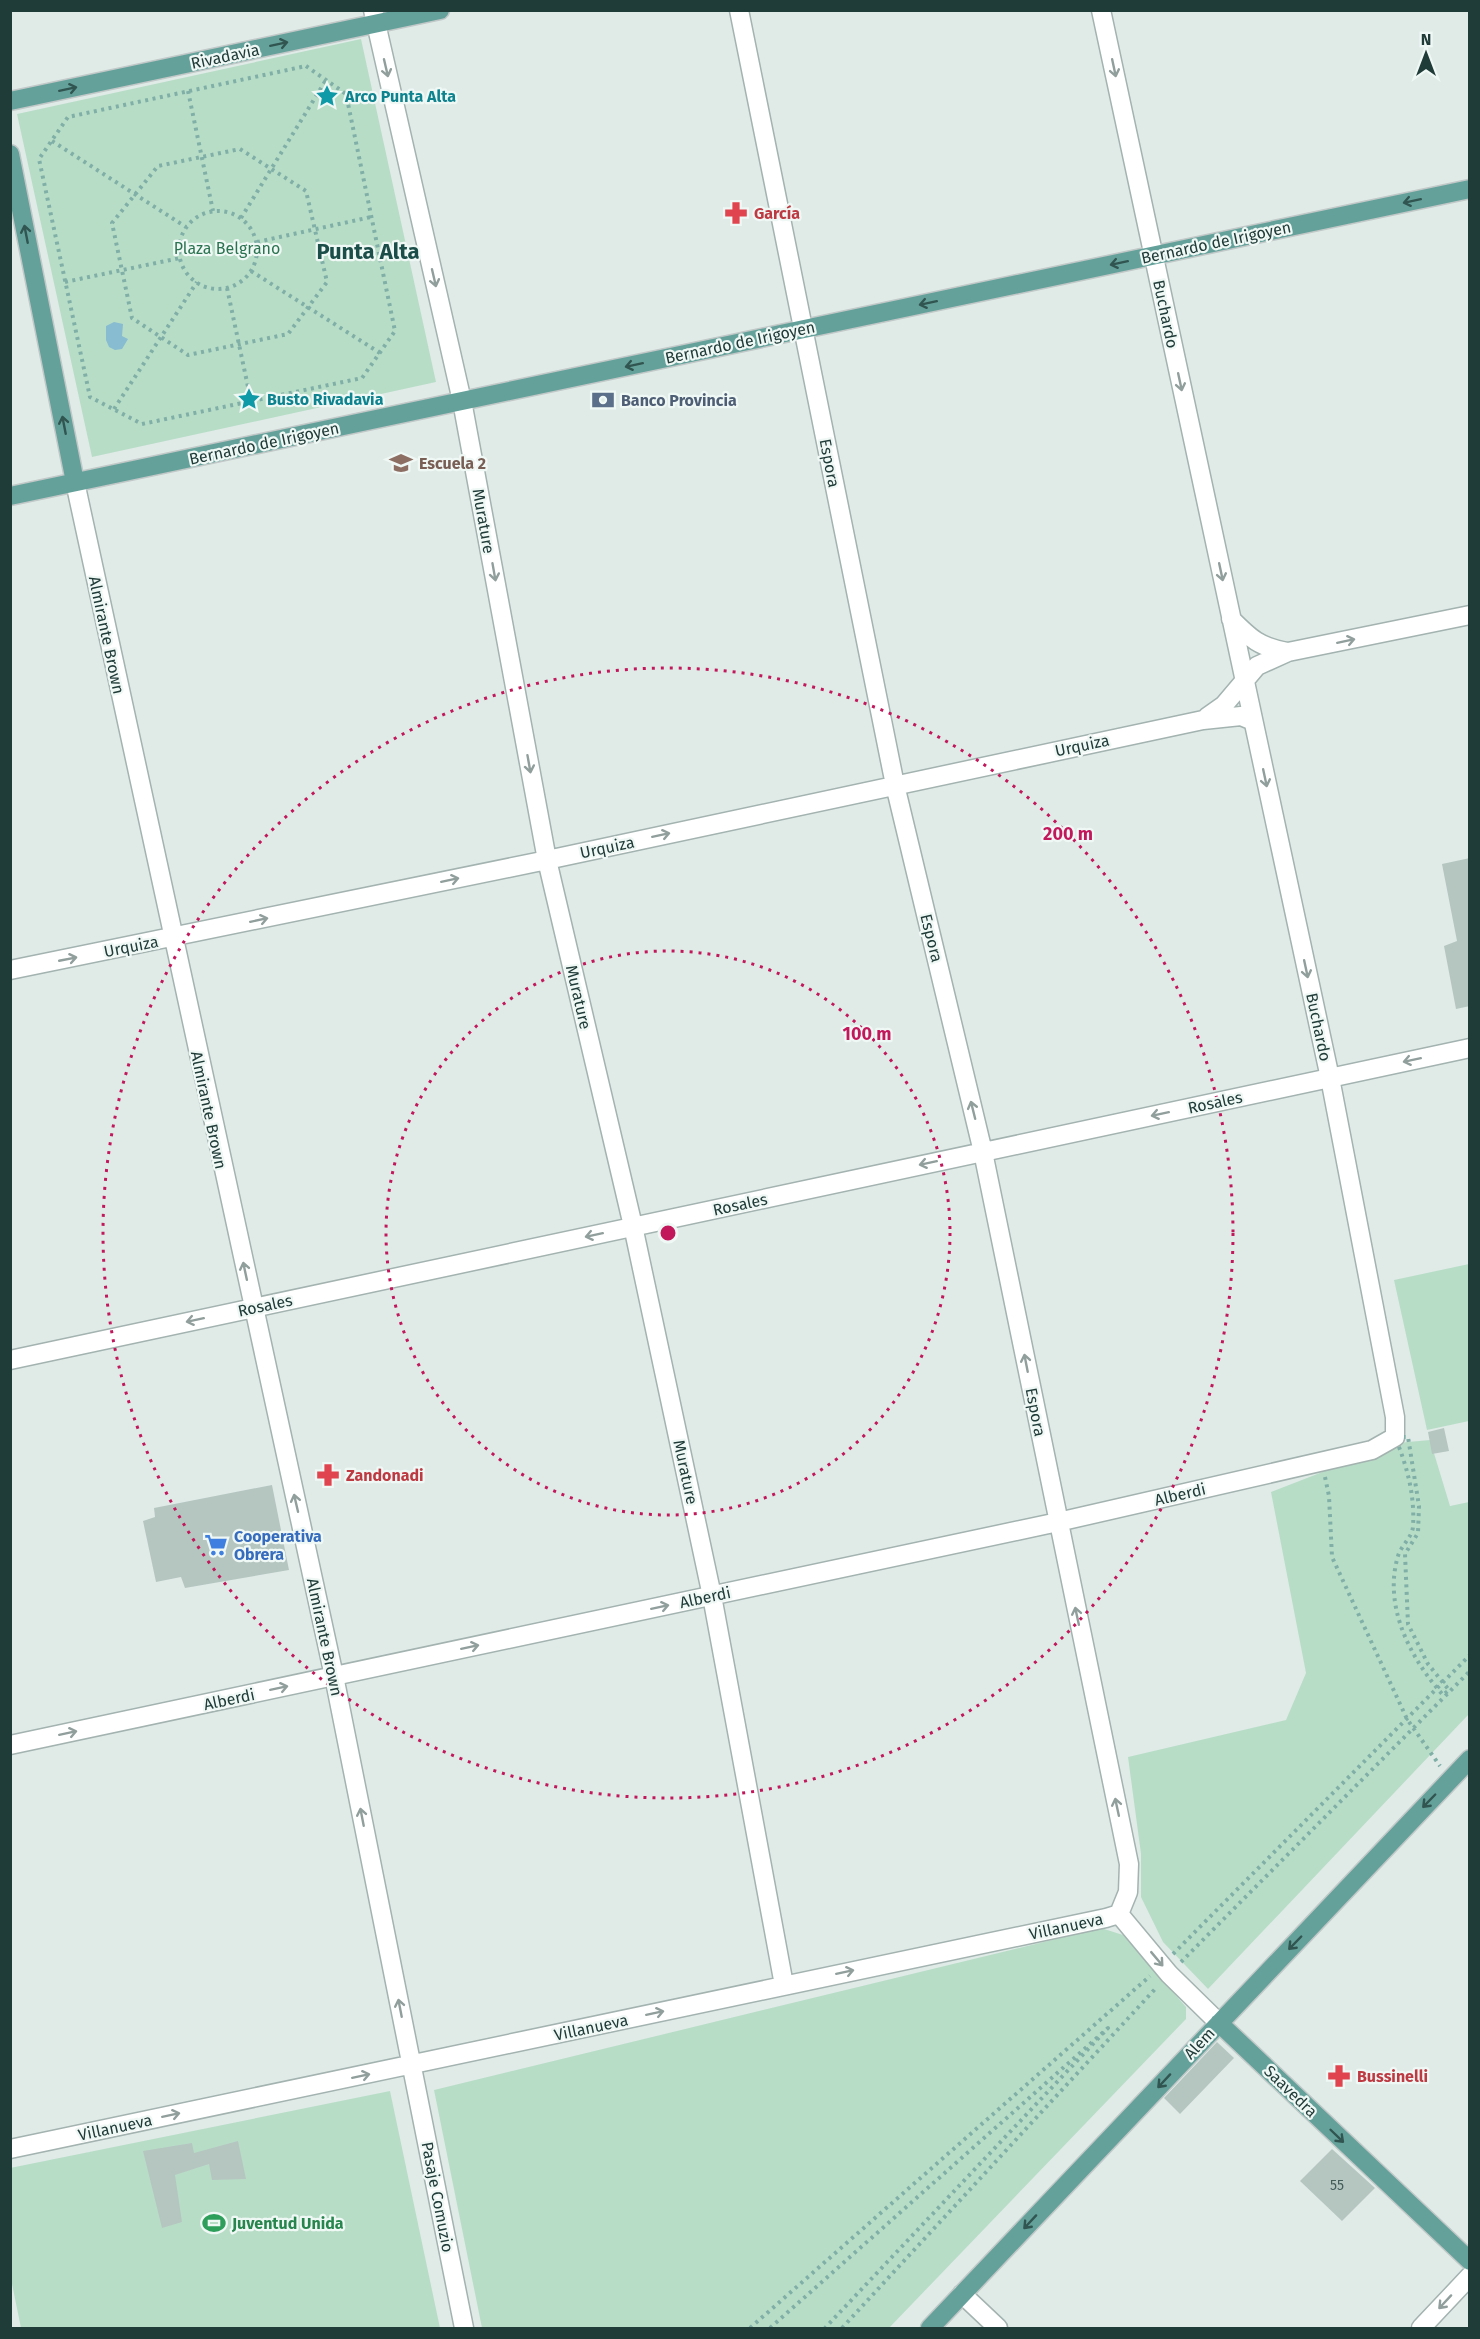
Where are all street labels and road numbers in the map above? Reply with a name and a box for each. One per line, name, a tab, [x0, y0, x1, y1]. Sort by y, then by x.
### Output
street label: Rivadavia	[189, 40, 261, 73]
street label: Bernardo de Irigoyen	[1139, 217, 1293, 268]
street label: Buchardo	[1149, 278, 1182, 350]
street label: Bernardo de Irigoyen	[663, 317, 817, 368]
street label: Bernardo de Irigoyen	[187, 418, 341, 469]
street label: Espora	[815, 437, 844, 489]
street label: Murature	[468, 487, 499, 555]
street label: Almirante Brown	[85, 574, 128, 696]
street label: Urquiza	[1053, 730, 1111, 761]
street label: Urquiza	[578, 832, 636, 863]
street label: Espora	[916, 912, 947, 964]
street label: Urquiza	[102, 932, 160, 961]
street label: Murature	[562, 963, 595, 1031]
street label: Buchardo	[1302, 991, 1335, 1063]
street label: Almirante Brown	[187, 1049, 230, 1171]
street label: Rosales	[1186, 1087, 1244, 1118]
street label: Rosales	[711, 1189, 769, 1220]
street label: Rosales	[236, 1290, 294, 1321]
street label: Espora	[1021, 1386, 1050, 1438]
street label: Murature	[669, 1438, 702, 1506]
street label: Alberdi	[1153, 1479, 1208, 1510]
street label: Almirante Brown	[303, 1576, 346, 1698]
street label: Alberdi	[678, 1583, 732, 1612]
street label: Alberdi	[202, 1685, 256, 1714]
street label: Villanueva	[1027, 1909, 1105, 1944]
street label: Villanueva	[552, 2010, 630, 2045]
street label: Alem	[1180, 2024, 1219, 2063]
street label: Saavedra	[1260, 2062, 1321, 2121]
street label: Villanueva	[76, 2110, 154, 2145]
street label: Pasaje Comuzio	[417, 2140, 458, 2254]

